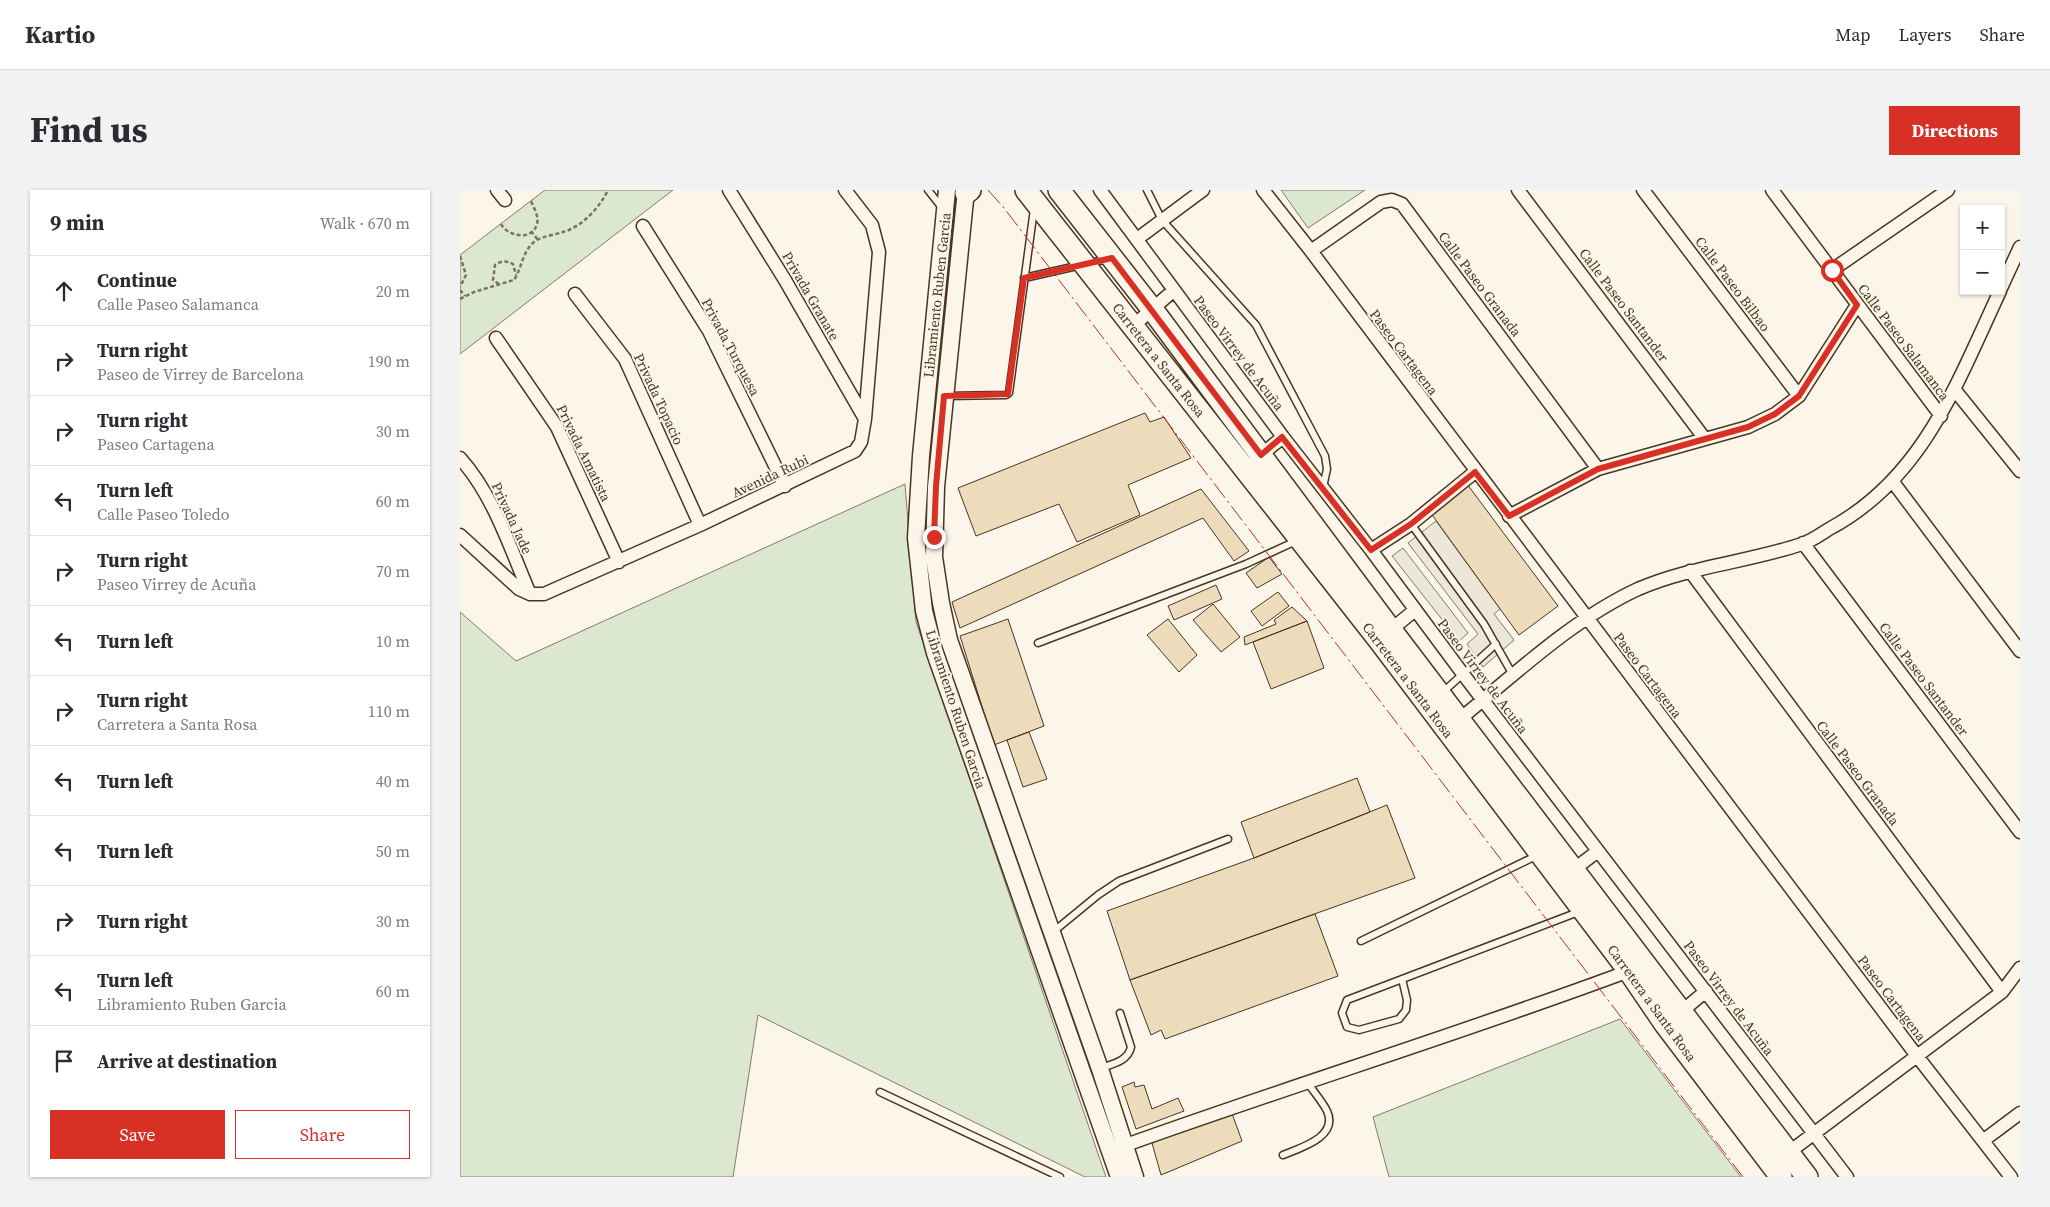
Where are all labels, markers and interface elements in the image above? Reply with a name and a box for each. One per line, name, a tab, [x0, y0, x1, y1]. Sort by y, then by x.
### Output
text: Kartio	[25, 18, 95, 51]
text: Map	[1835, 22, 1870, 47]
text: Layers	[1898, 22, 1951, 47]
text: Share	[1979, 22, 2025, 47]
text: Find us	[30, 106, 148, 154]
button: Directions	[1889, 106, 2020, 155]
map controls	[1960, 205, 2005, 295]
button: +	[1960, 205, 2005, 250]
text: 9 min	[50, 208, 105, 237]
street label: Libramiento Ruben Garcia	[918, 211, 956, 379]
text: Walk · 670 m	[320, 212, 410, 234]
street label: Calle Paseo Granada	[1434, 227, 1527, 341]
street label: Calle Paseo Bilbao	[1691, 232, 1776, 336]
street label: Calle Paseo Santander	[1574, 244, 1674, 366]
street label: Privada Granate	[777, 248, 845, 344]
button: −	[1960, 250, 2005, 295]
route start	[1821, 259, 1844, 282]
text: Continue	[97, 267, 177, 293]
icon: ahead	[50, 277, 78, 305]
street label: Calle Paseo Salamanca	[1853, 279, 1955, 405]
text: 20 m	[376, 280, 410, 302]
street label: Paseo Virrey de Acuña	[1189, 291, 1289, 415]
text: Calle Paseo Salamanca	[97, 293, 259, 315]
street label: Privada Turquesa	[697, 295, 766, 400]
street label: Carretera a Santa Rosa	[1108, 299, 1211, 422]
street label: Paseo Cartagena	[1365, 305, 1444, 400]
text: Turn right	[97, 337, 188, 363]
icon: right	[50, 347, 78, 375]
text: 190 m	[368, 350, 410, 372]
street label: Privada Topacio	[629, 350, 689, 448]
text: Paseo de Virrey de Barcelona	[97, 363, 304, 385]
street label: Privada Amatista	[552, 401, 617, 506]
text: Turn right	[97, 407, 188, 433]
icon: right	[50, 417, 78, 445]
text: 30 m	[376, 420, 410, 442]
text: Paseo Cartagena	[97, 433, 215, 455]
street label: Avenida Rubi	[728, 449, 812, 503]
text: Turn left	[97, 477, 173, 503]
street label: Privada Jade	[487, 479, 537, 557]
icon: left	[50, 487, 78, 515]
text: 60 m	[376, 490, 410, 512]
text: Calle Paseo Toledo	[97, 503, 229, 525]
route end	[923, 526, 946, 549]
text: Turn right	[97, 547, 188, 573]
icon: right	[50, 557, 78, 585]
text: 70 m	[376, 560, 410, 582]
text: Paseo Virrey de Acuña	[97, 573, 256, 595]
street label: Paseo Virrey de Acuña	[1433, 614, 1533, 738]
street label: Carretera a Santa Rosa	[1358, 618, 1459, 743]
street label: Calle Paseo Santander	[1874, 618, 1974, 740]
icon: left	[50, 627, 78, 655]
street label: Libramiento Ruben Garcia	[921, 627, 991, 792]
text: Turn left	[97, 628, 173, 654]
street label: Paseo Cartagena	[1609, 628, 1688, 723]
text: 10 m	[376, 630, 410, 652]
text: Turn right	[97, 687, 188, 713]
icon: right	[50, 697, 78, 725]
text: 110 m	[368, 700, 410, 722]
text: Carretera a Santa Rosa	[97, 713, 257, 735]
street label: Calle Paseo Granada	[1812, 716, 1905, 830]
icon: left	[50, 767, 78, 795]
text: Turn left	[97, 768, 173, 794]
text: 40 m	[376, 770, 410, 792]
icon: left	[50, 837, 78, 865]
text: Turn left	[97, 838, 173, 864]
text: 50 m	[376, 840, 410, 862]
icon: right	[50, 907, 78, 935]
text: Turn right	[97, 908, 188, 934]
text: 30 m	[376, 910, 410, 932]
street label: Paseo Virrey de Acuña	[1679, 936, 1779, 1060]
street label: Carretera a Santa Rosa	[1603, 940, 1702, 1066]
street label: Paseo Cartagena	[1853, 951, 1932, 1046]
text: Turn left	[97, 967, 173, 993]
icon: left	[50, 977, 78, 1005]
text: 60 m	[376, 980, 410, 1002]
text: Libramiento Ruben Garcia	[97, 993, 287, 1015]
icon: arrive	[50, 1047, 78, 1075]
text: Arrive at destination	[97, 1048, 277, 1074]
button: Save	[50, 1110, 225, 1159]
button: Share	[235, 1110, 410, 1159]

